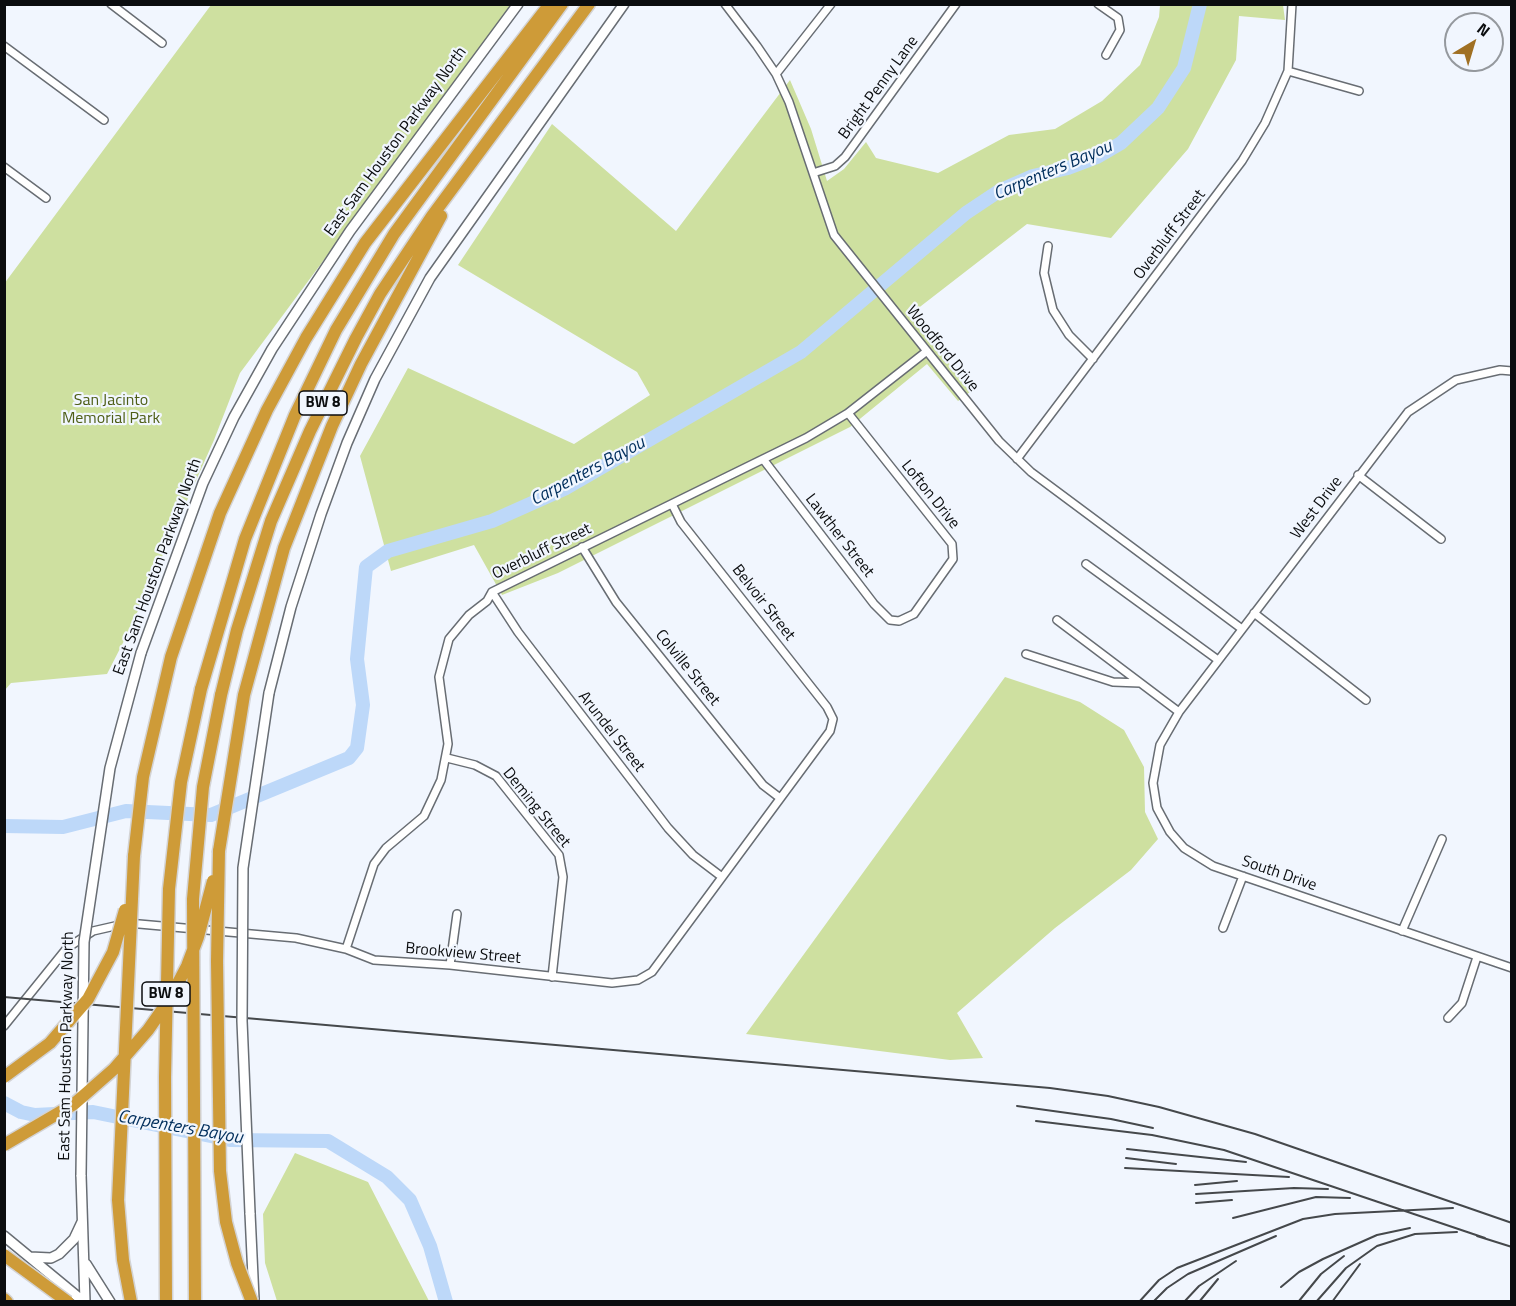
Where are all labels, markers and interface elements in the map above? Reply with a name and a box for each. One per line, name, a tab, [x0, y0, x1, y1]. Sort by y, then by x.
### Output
north arrow	[1444, 12, 1504, 72]
text: N	[1472, 17, 1496, 42]
street label: Bright Penny Lane	[835, 33, 923, 143]
street label: East Sam Houston Parkway North	[321, 44, 471, 240]
water label: Carpenters Bayou	[991, 136, 1115, 206]
street label: Overbluff Street	[1130, 186, 1210, 284]
street label: Woodford Drive	[901, 302, 983, 396]
park label: San Jacinto Memorial Park	[62, 391, 160, 429]
road number: BW 8	[299, 391, 347, 415]
water label: Carpenters Bayou	[527, 433, 649, 511]
street label: East Sam Houston Parkway North	[110, 456, 206, 678]
street label: Lofton Drive	[897, 457, 963, 533]
street label: West Drive	[1287, 473, 1347, 543]
street label: Lawther Street	[801, 491, 877, 581]
street label: Overbluff Street	[489, 520, 595, 584]
street label: Belvoir Street	[727, 561, 799, 645]
street label: Colville Street	[651, 626, 723, 710]
street label: Arundel Street	[574, 688, 648, 776]
street label: Deming Street	[498, 764, 574, 852]
street label: South Drive	[1239, 852, 1319, 896]
street label: East Sam Houston Parkway North	[55, 931, 79, 1161]
street label: Brookview Street	[404, 939, 522, 969]
road number: BW 8	[142, 982, 190, 1006]
water label: Carpenters Bayou	[116, 1106, 244, 1150]

